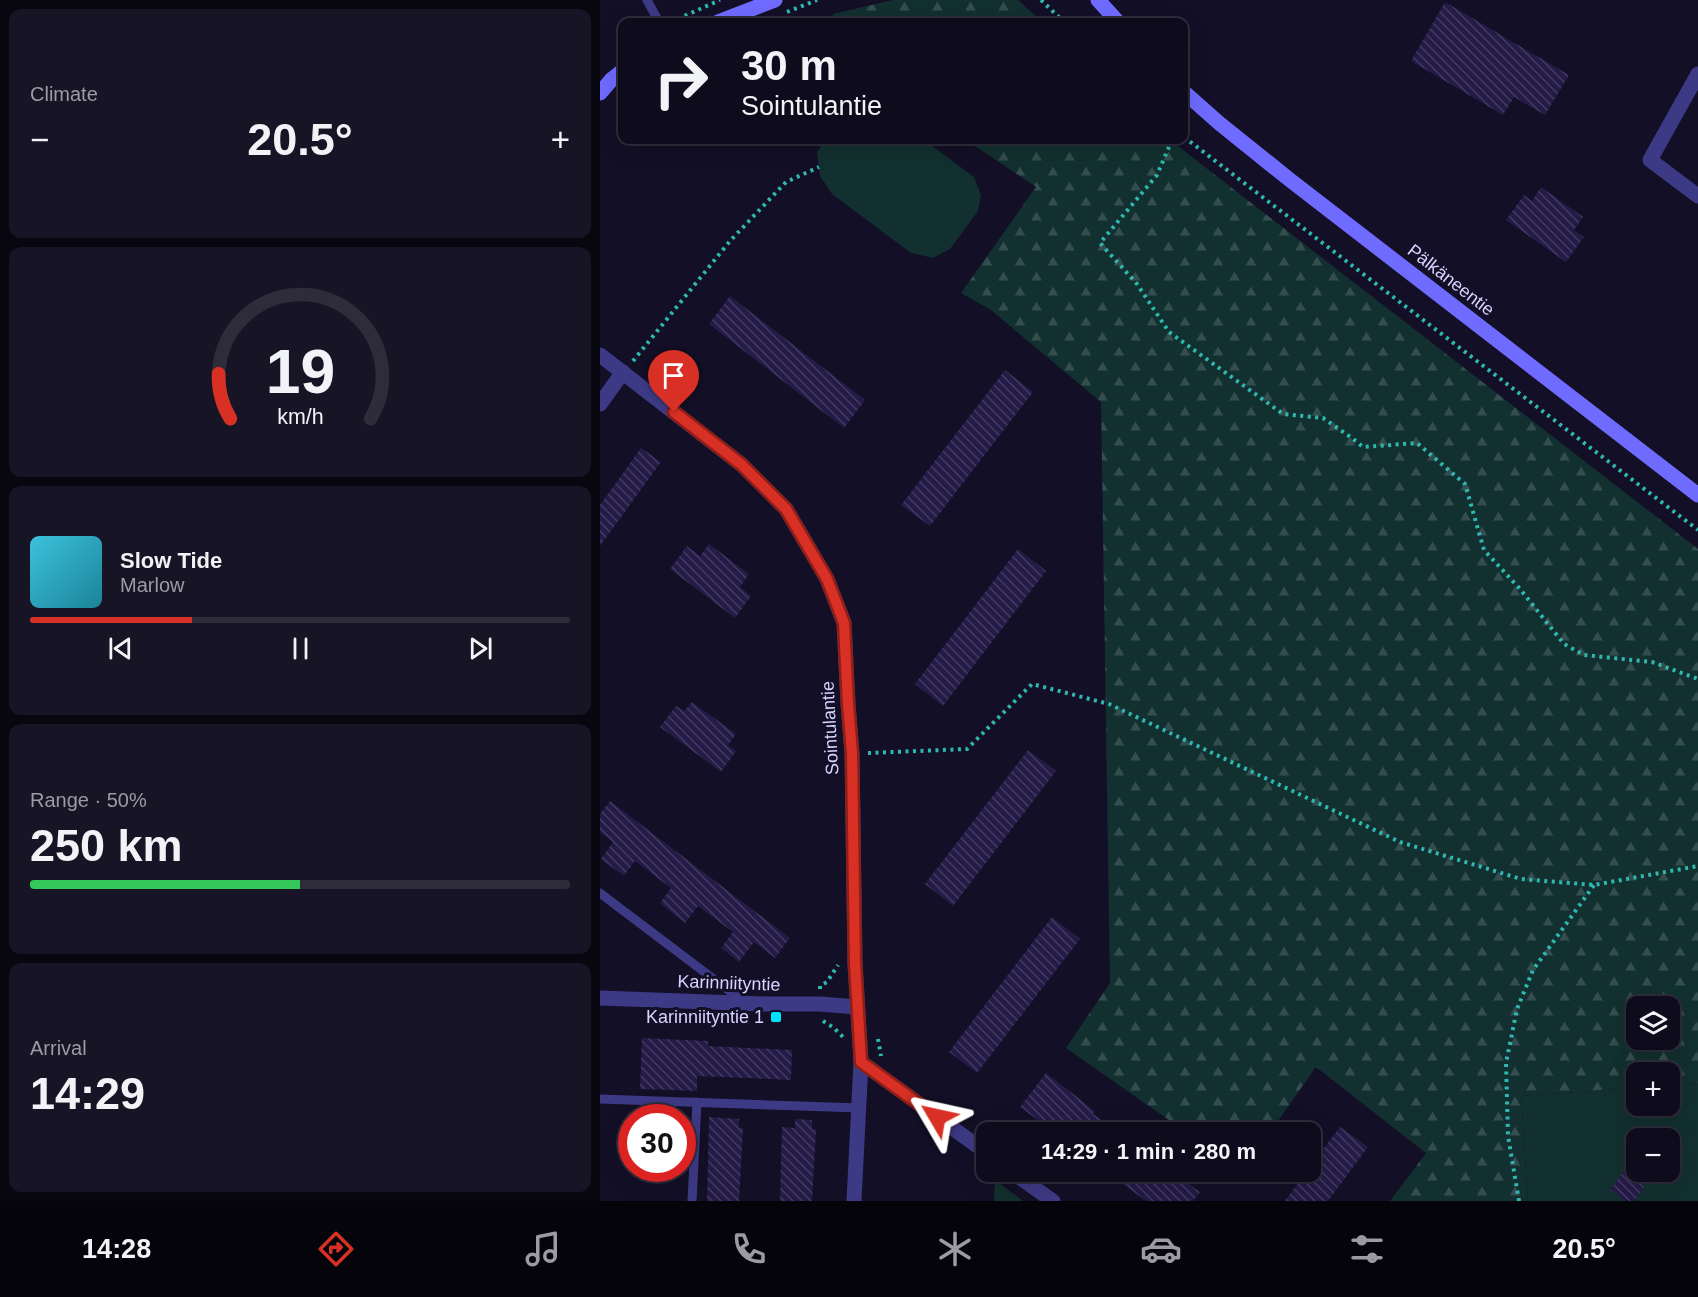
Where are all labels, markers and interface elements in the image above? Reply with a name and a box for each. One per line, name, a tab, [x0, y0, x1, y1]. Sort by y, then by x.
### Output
icon: right	[642, 42, 720, 120]
text: 30 m	[741, 42, 837, 89]
text: Climate	[30, 83, 98, 105]
text: Sointulantie	[741, 91, 882, 121]
text: 20.5°	[247, 114, 353, 165]
text: −	[30, 121, 49, 158]
text: +	[551, 121, 570, 158]
street label: Pälkäneentie	[1404, 240, 1498, 320]
text: 19	[265, 337, 335, 406]
pin	[648, 350, 699, 412]
icon: arrive	[657, 359, 690, 392]
text: km/h	[277, 406, 323, 430]
text: Slow Tide	[120, 548, 222, 573]
text: Marlow	[120, 574, 184, 596]
icon: previous	[104, 632, 137, 665]
icon: pause	[284, 632, 317, 665]
icon: next	[464, 632, 497, 665]
street label: Sointulantie	[818, 681, 842, 775]
text: Range · 50%	[30, 789, 147, 811]
text: 250 km	[30, 820, 183, 871]
street label: Karinniityntie	[677, 971, 781, 995]
map controls	[1626, 996, 1680, 1182]
button: layers	[1626, 996, 1680, 1050]
place label: Karinniityntie 1	[646, 1007, 764, 1027]
marker: Karinniityntie 1	[769, 1010, 783, 1024]
text: Arrival	[30, 1037, 87, 1059]
button: +	[1626, 1062, 1680, 1116]
text: 14:29	[30, 1068, 145, 1119]
position arrow	[905, 1085, 969, 1149]
speed limit sign: 30	[618, 1104, 696, 1182]
button: −	[1626, 1128, 1680, 1182]
text: 14:29 · 1 min · 280 m	[1041, 1139, 1256, 1164]
icon: directions	[315, 1228, 357, 1270]
icon: music	[522, 1228, 564, 1270]
icon: phone	[728, 1228, 770, 1270]
icon: climate	[934, 1228, 976, 1270]
icon: car	[1140, 1228, 1182, 1270]
icon: filters	[1346, 1228, 1388, 1270]
text: 14:28	[82, 1234, 151, 1264]
text: 20.5°	[1552, 1234, 1616, 1264]

